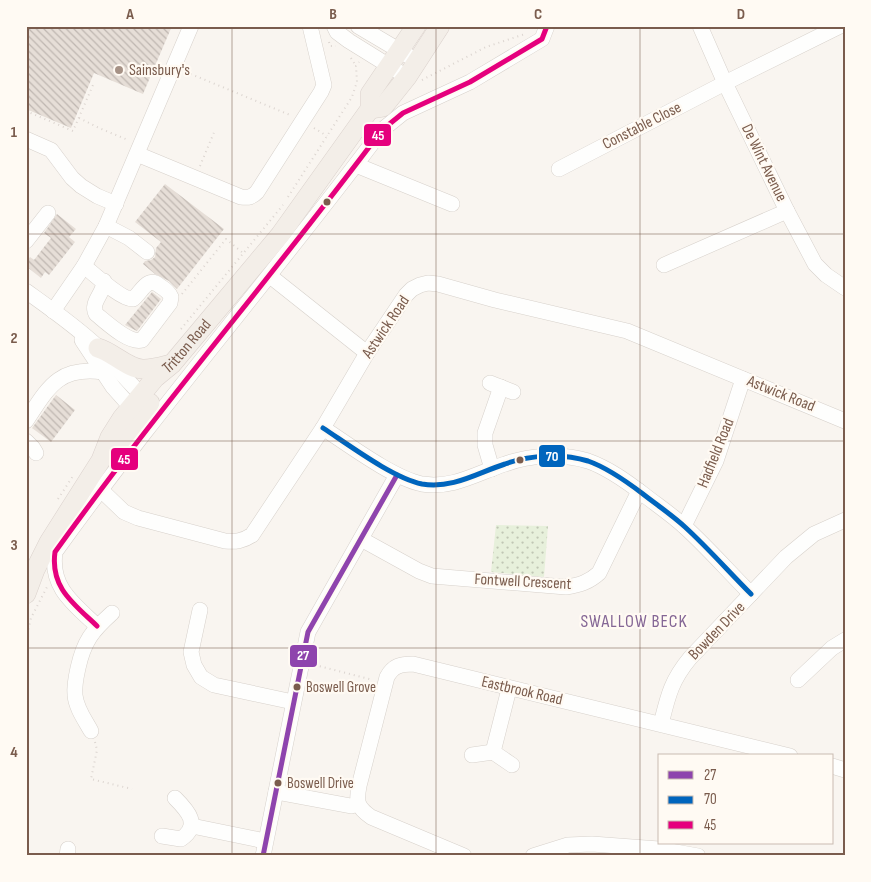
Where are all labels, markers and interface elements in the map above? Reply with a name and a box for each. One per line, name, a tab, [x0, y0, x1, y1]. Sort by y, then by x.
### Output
text: A	[125, 5, 134, 24]
text: B	[329, 5, 337, 24]
text: C	[534, 5, 542, 24]
text: D	[737, 5, 745, 24]
place label: Sainsbury's	[129, 61, 190, 80]
marker: Sainsbury's	[113, 64, 125, 76]
street label: Constable Close	[599, 98, 685, 154]
street label: De Wint Avenue	[737, 121, 791, 205]
text: 1	[11, 123, 18, 142]
line badge: 45	[363, 123, 392, 147]
text: 45	[372, 127, 384, 144]
unlabelled marker	[322, 197, 332, 207]
street label: Astwick Road	[358, 292, 414, 363]
street label: Tritton Road	[158, 315, 215, 378]
text: 2	[10, 329, 18, 348]
street label: Astwick Road	[744, 371, 818, 416]
street label: Hadfield Road	[693, 415, 739, 491]
line badge: 70	[538, 444, 566, 468]
line badge: 45	[110, 447, 139, 471]
text: 70	[546, 448, 559, 465]
text: 45	[118, 451, 130, 468]
unlabelled marker	[515, 455, 525, 465]
text: 3	[10, 536, 18, 555]
street label: Fontwell Crescent	[474, 570, 572, 594]
street label: Bowden Drive	[685, 598, 749, 664]
district label: SWALLOW BECK	[580, 611, 688, 632]
line badge: 27	[289, 644, 318, 668]
text: 27	[297, 647, 310, 664]
street label: Eastbrook Road	[480, 672, 564, 710]
place label: Boswell Grove	[306, 678, 376, 697]
marker: Boswell Grove	[292, 682, 302, 692]
text: 4	[10, 743, 18, 762]
legend	[658, 754, 834, 844]
text: 27	[704, 766, 716, 785]
place label: Boswell Drive	[287, 774, 354, 793]
marker: Boswell Drive	[273, 778, 283, 788]
text: 70	[704, 790, 717, 809]
text: 45	[704, 816, 716, 835]

